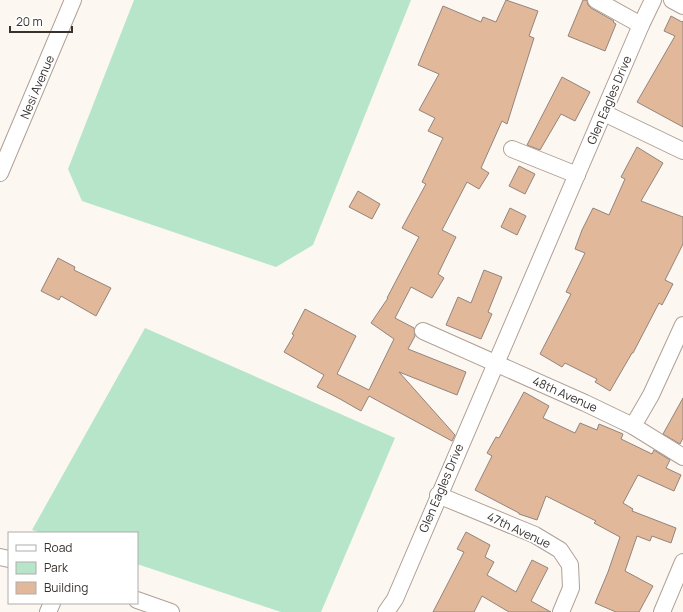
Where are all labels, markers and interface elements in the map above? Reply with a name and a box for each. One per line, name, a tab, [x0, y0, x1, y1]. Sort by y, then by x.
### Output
scale bar	[10, 8, 72, 34]
text: 20 m	[16, 13, 43, 30]
street label: Nesi Avenue	[16, 52, 58, 122]
street label: Glen Eagles Drive	[583, 53, 635, 147]
street label: 48th Avenue	[530, 372, 600, 416]
street label: Glen Eagles Drive	[415, 441, 467, 535]
street label: 47th Avenue	[484, 508, 554, 552]
legend	[8, 532, 138, 604]
text: Road	[44, 539, 72, 556]
text: Park	[44, 559, 69, 576]
text: Building	[44, 579, 88, 596]

